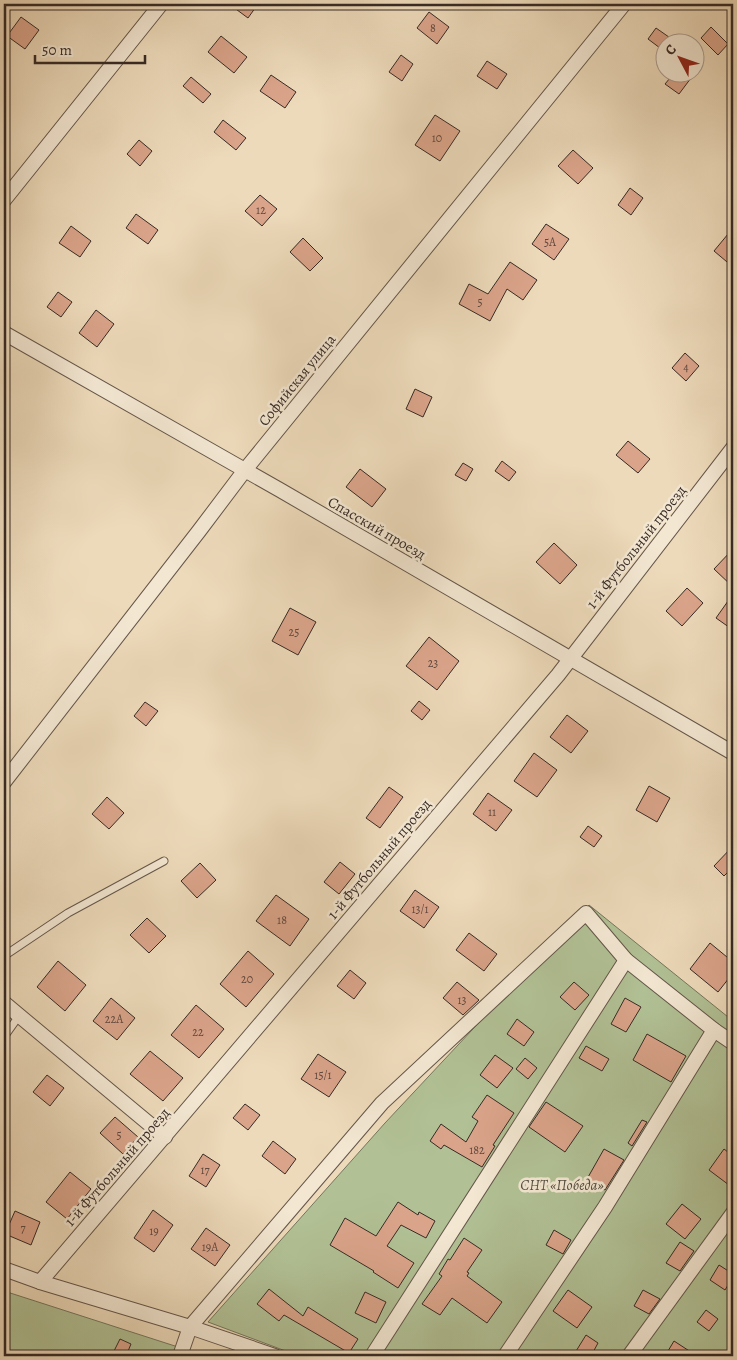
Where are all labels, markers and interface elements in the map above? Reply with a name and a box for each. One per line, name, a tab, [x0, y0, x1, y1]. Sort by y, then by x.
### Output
house number: 8	[430, 20, 436, 36]
scale bar	[35, 32, 145, 64]
north arrow	[654, 32, 704, 82]
text: 50 m	[42, 40, 72, 60]
text: С	[661, 40, 681, 59]
house number: 10	[432, 130, 442, 146]
house number: 12	[256, 202, 266, 218]
house number: 5А	[544, 234, 557, 250]
house number: 5	[477, 294, 483, 310]
street label: Софийская улица	[254, 330, 340, 430]
house number: 4	[683, 359, 689, 375]
street label: 1-й Футбольный проезд	[582, 481, 690, 613]
street label: Спасский проезд	[324, 492, 430, 564]
house number: 25	[289, 624, 299, 640]
house number: 23	[428, 655, 438, 671]
street label: 1-й Футбольный проезд	[323, 795, 435, 923]
house number: 11	[488, 804, 496, 820]
house number: 13/1	[411, 901, 429, 917]
house number: 18	[277, 912, 287, 928]
house number: 20	[241, 971, 253, 987]
house number: 13	[457, 992, 467, 1008]
house number: 22А	[105, 1011, 124, 1027]
house number: 22	[192, 1024, 204, 1040]
house number: 15/1	[314, 1067, 332, 1083]
street label: 1-й Футбольный проезд	[60, 1103, 174, 1231]
house number: 5	[116, 1127, 122, 1143]
house number: 182	[469, 1142, 485, 1158]
house number: 17	[200, 1162, 211, 1178]
park label: СНТ «Победа»	[520, 1175, 604, 1195]
house number: 7	[20, 1220, 26, 1236]
house number: 19	[149, 1223, 159, 1239]
house number: 19А	[202, 1239, 219, 1255]

